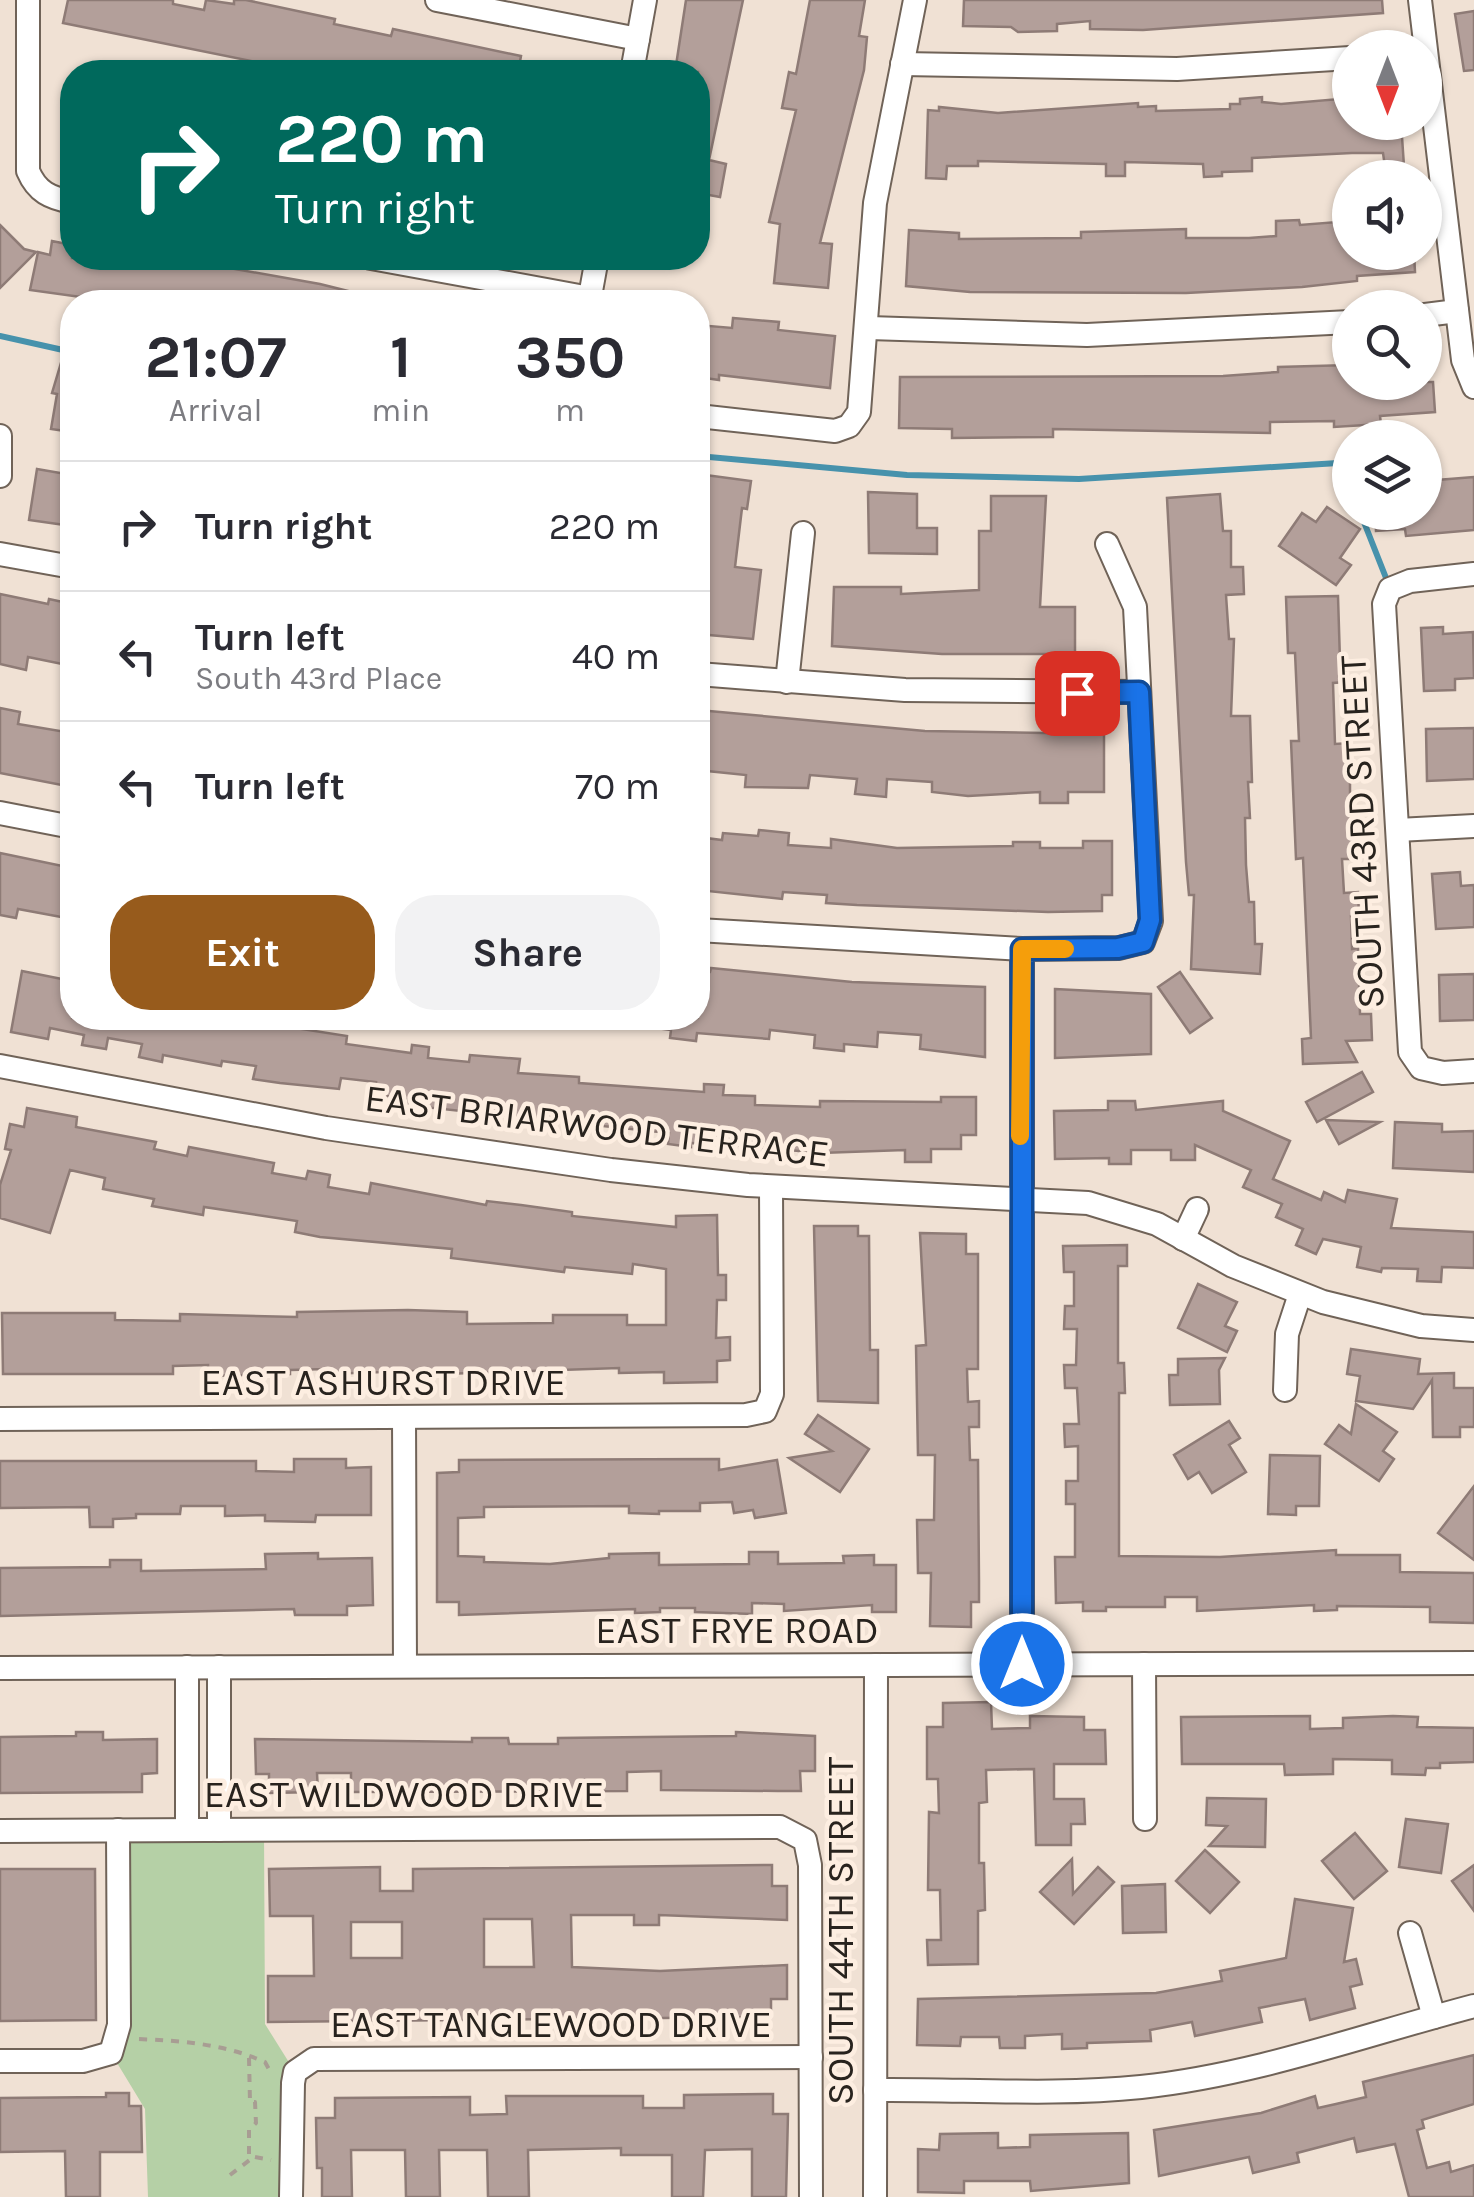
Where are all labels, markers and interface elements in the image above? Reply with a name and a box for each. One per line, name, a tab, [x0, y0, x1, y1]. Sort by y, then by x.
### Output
north arrow	[1332, 30, 1442, 140]
map controls	[1332, 30, 1442, 530]
text: 220 m	[275, 98, 488, 180]
icon: right	[110, 100, 240, 230]
button: sound	[1332, 160, 1442, 270]
text: Turn right	[275, 182, 475, 234]
button: search	[1332, 290, 1442, 400]
text: 21:07	[145, 322, 287, 392]
text: 1	[390, 322, 411, 392]
text: 350	[515, 322, 625, 392]
text: Arrival	[169, 392, 263, 429]
text: min	[371, 392, 430, 429]
text: m	[555, 392, 585, 429]
button: layers	[1332, 420, 1442, 530]
icon: right	[110, 499, 165, 554]
text: Turn right	[195, 504, 372, 549]
text: 220 m	[549, 504, 660, 549]
text: Turn left	[195, 615, 345, 660]
icon: left	[110, 629, 165, 684]
text: 40 m	[572, 634, 660, 679]
pin	[1035, 651, 1120, 736]
street label: SOUTH 43RD STREET	[1330, 654, 1394, 1010]
text: South 43rd Place	[195, 660, 442, 697]
icon: arrive	[1050, 666, 1105, 721]
icon: left	[110, 759, 165, 814]
text: Turn left	[195, 764, 345, 809]
text: 70 m	[575, 764, 660, 809]
button: Exit	[110, 895, 375, 1010]
button: Share	[395, 895, 660, 1010]
street label: EAST BRIARWOOD TERRACE	[362, 1075, 832, 1177]
street label: EAST ASHURST DRIVE	[200, 1360, 566, 1405]
street label: EAST FRYE ROAD	[595, 1608, 879, 1653]
position arrow	[970, 1612, 1074, 1716]
street label: SOUTH 44TH STREET	[818, 1757, 863, 2105]
street label: EAST WILDWOOD DRIVE	[204, 1772, 604, 1817]
street label: EAST TANGLEWOOD DRIVE	[330, 2002, 772, 2047]

